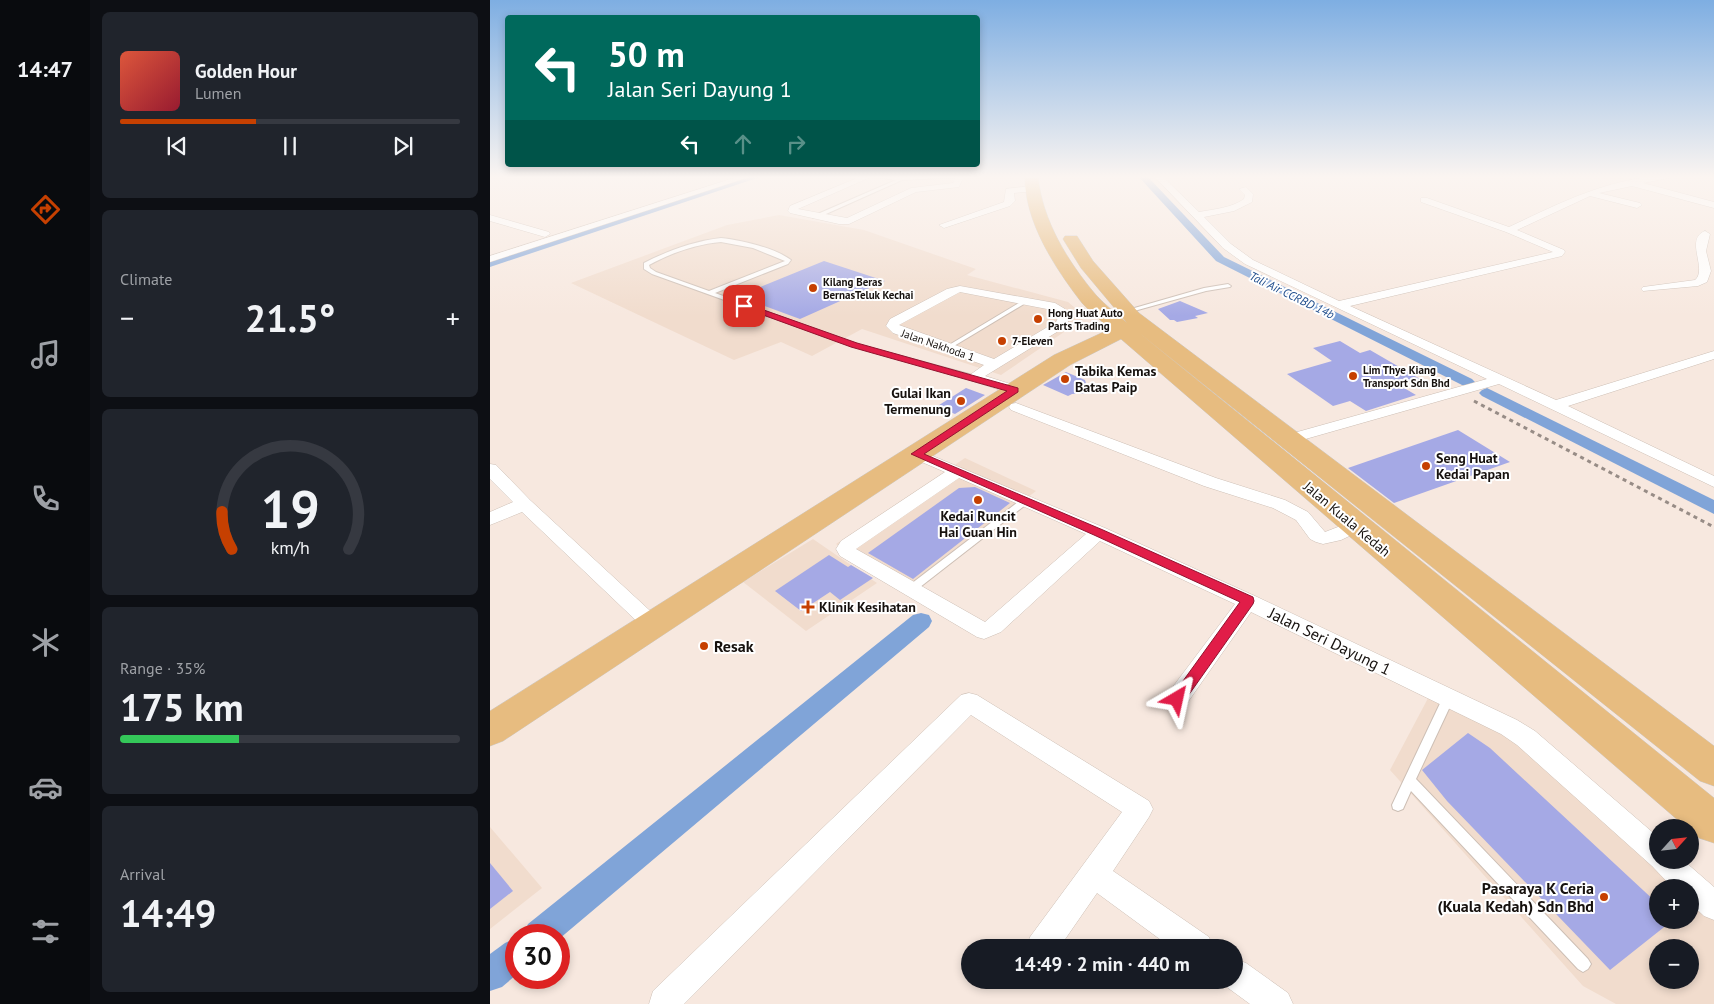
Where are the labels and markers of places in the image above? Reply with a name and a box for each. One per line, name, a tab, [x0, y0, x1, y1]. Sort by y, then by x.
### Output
place label: Kilang Beras BernasTeluk Kechai	[823, 275, 914, 302]
marker: Kilang Beras BernasTeluk Kechai	[807, 282, 819, 294]
pin	[723, 285, 765, 327]
place label: Hong Huat Auto Parts Trading	[1048, 306, 1123, 333]
marker: Hong Huat Auto Parts Trading	[1032, 313, 1044, 325]
place label: 7-Eleven	[1012, 334, 1053, 348]
marker: 7-Eleven	[996, 335, 1008, 347]
place label: Tabika Kemas Batas Paip	[1075, 362, 1156, 396]
place label: Lim Thye Kiang Transport Sdn Bhd	[1363, 363, 1450, 390]
marker: Lim Thye Kiang Transport Sdn Bhd	[1347, 370, 1359, 382]
marker: Tabika Kemas Batas Paip	[1059, 373, 1071, 385]
place label: Gulai Ikan Termenung	[884, 384, 951, 418]
marker: Gulai Ikan Termenung	[955, 395, 967, 407]
place label: Seng Huat Kedai Papan	[1436, 449, 1510, 483]
marker: Seng Huat Kedai Papan	[1420, 460, 1432, 472]
marker: Kedai Runcit Hai Guan Hin	[972, 494, 984, 506]
place label: Kedai Runcit Hai Guan Hin	[939, 507, 1017, 541]
place label: Klinik Kesihatan	[819, 598, 916, 616]
marker: Klinik Kesihatan	[801, 600, 815, 614]
place label: Resak	[714, 636, 754, 656]
marker: Resak	[698, 640, 710, 652]
place label: Pasaraya K Ceria (Kuala Kedah) Sdn Bhd	[1437, 878, 1594, 916]
marker: Pasaraya K Ceria (Kuala Kedah) Sdn Bhd	[1598, 891, 1610, 903]

